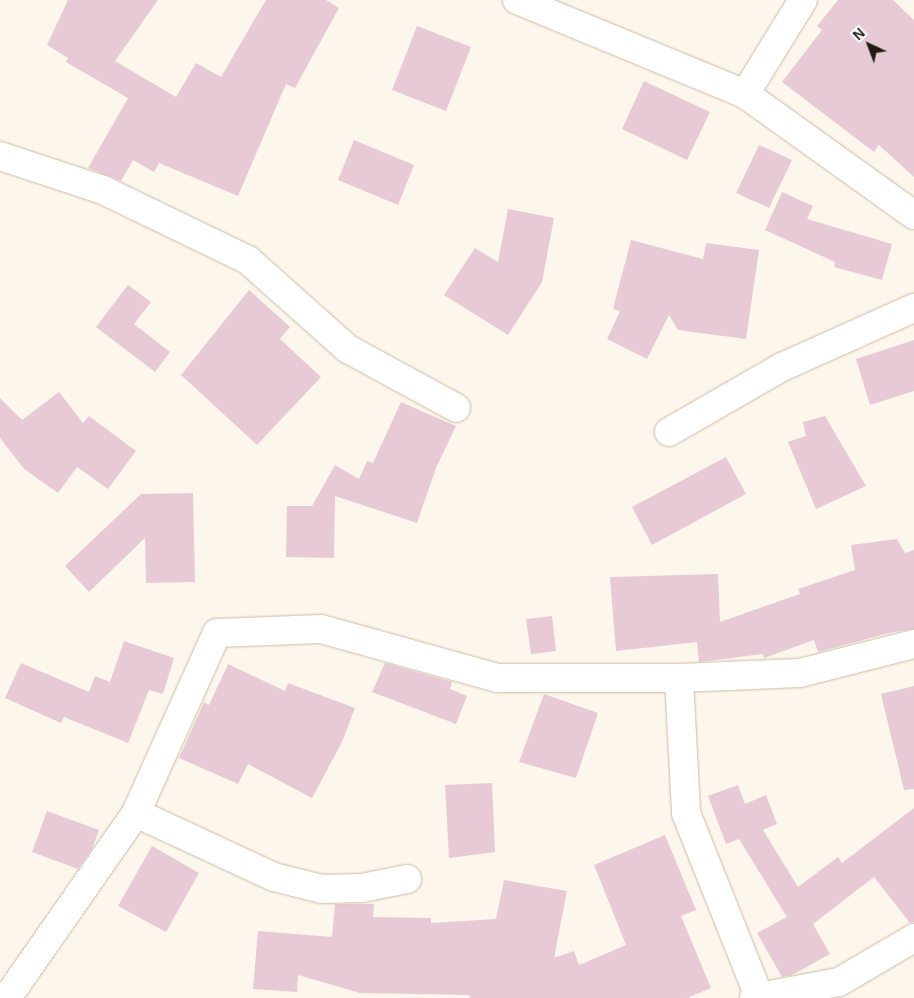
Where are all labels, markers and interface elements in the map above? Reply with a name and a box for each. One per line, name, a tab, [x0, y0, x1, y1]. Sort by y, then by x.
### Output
north arrow	[844, 20, 894, 70]
text: N	[850, 25, 868, 43]

